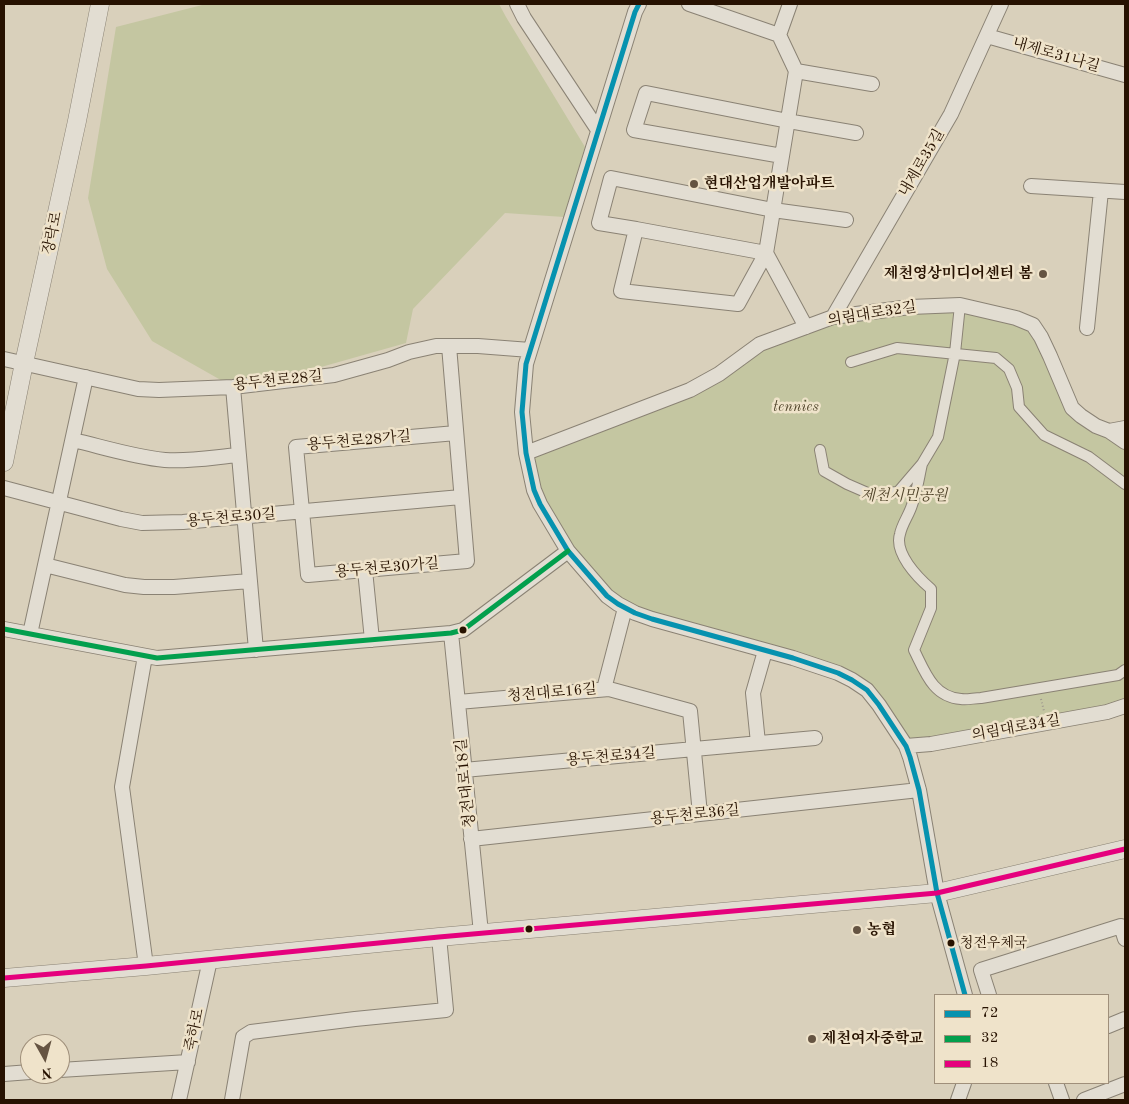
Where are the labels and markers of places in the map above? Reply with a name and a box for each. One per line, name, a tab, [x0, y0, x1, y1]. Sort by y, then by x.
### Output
place label: 현대산업개발아파트	[704, 175, 834, 193]
marker: 현대산업개발아파트	[688, 178, 700, 190]
place label: 제천영상미디어센터 봄	[884, 265, 1033, 283]
marker: 제천영상미디어센터 봄	[1037, 268, 1049, 280]
unlabelled marker	[458, 625, 468, 635]
place label: 농협	[867, 921, 896, 939]
unlabelled marker	[524, 924, 534, 934]
marker: 농협	[851, 924, 863, 936]
place label: 청전우체국	[960, 935, 1028, 951]
marker: 청전우체국	[946, 938, 956, 948]
place label: 제천여자중학교	[822, 1030, 923, 1048]
marker: 제천여자중학교	[806, 1033, 818, 1045]

